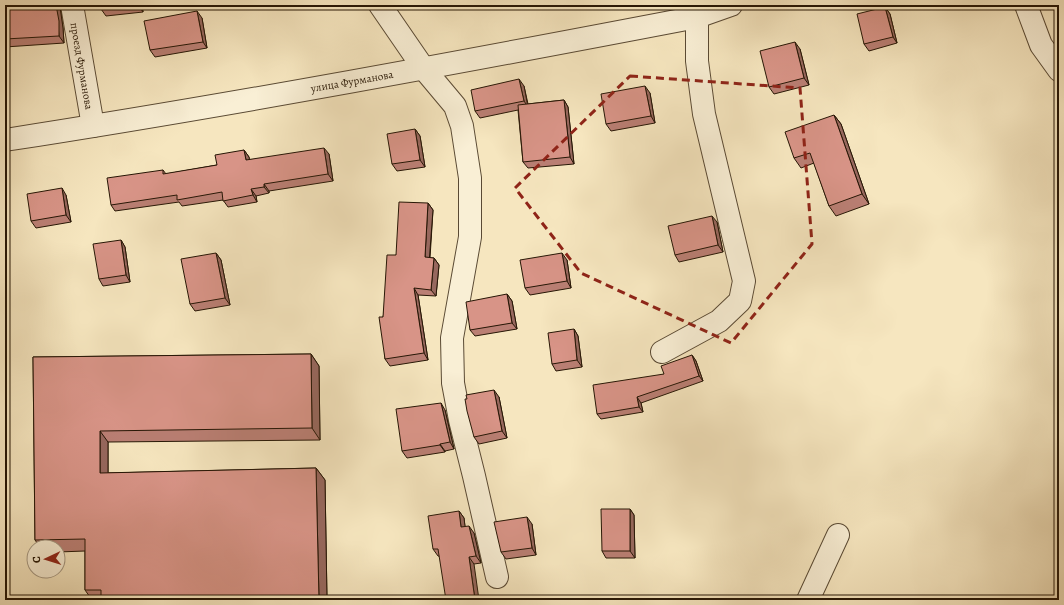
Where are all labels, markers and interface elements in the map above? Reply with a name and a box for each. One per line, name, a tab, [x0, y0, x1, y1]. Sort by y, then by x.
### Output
street label: проезд Фурманова	[66, 21, 97, 112]
street label: улица Фурманова	[309, 67, 395, 96]
north arrow	[26, 539, 66, 579]
text: С	[29, 556, 44, 564]

